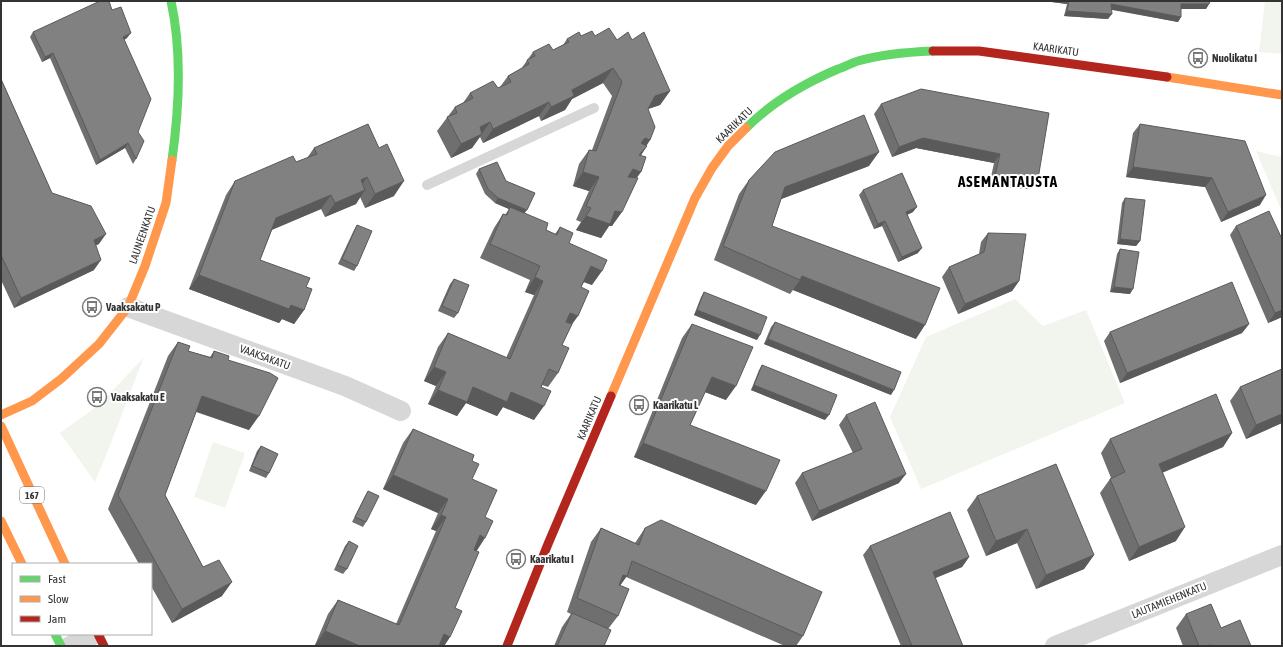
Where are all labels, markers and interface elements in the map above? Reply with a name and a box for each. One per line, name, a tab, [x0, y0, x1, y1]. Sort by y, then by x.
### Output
street label: KAARIKATU	[1032, 40, 1080, 58]
bus stop icon: Nuolikatu I	[1187, 47, 1209, 69]
place label: Nuolikatu I	[1212, 52, 1257, 64]
street label: KAARIKATU	[713, 105, 755, 145]
district label: ASEMANTAUSTA	[957, 173, 1058, 190]
street label: LAUNEENKATU	[127, 205, 157, 265]
bus stop icon: Vaaksakatu P	[81, 296, 103, 318]
place label: Vaaksakatu P	[105, 301, 161, 313]
street label: VAAKSAKATU	[238, 342, 292, 372]
bus stop icon: Vaaksakatu E	[86, 386, 108, 408]
place label: Vaaksakatu E	[110, 391, 165, 403]
street label: KAARIKATU	[574, 394, 604, 442]
bus stop icon: Kaarikatu L	[628, 394, 650, 416]
place label: Kaarikatu L	[653, 399, 699, 411]
road number: 167	[20, 487, 44, 503]
bus stop icon: Kaarikatu I	[505, 548, 527, 570]
place label: Kaarikatu I	[530, 553, 574, 565]
legend	[12, 563, 152, 635]
text: Fast	[48, 572, 66, 586]
street label: LAUTAMIEHENKATU	[1130, 579, 1208, 621]
text: Slow	[48, 592, 69, 606]
text: Jam	[48, 612, 66, 626]

